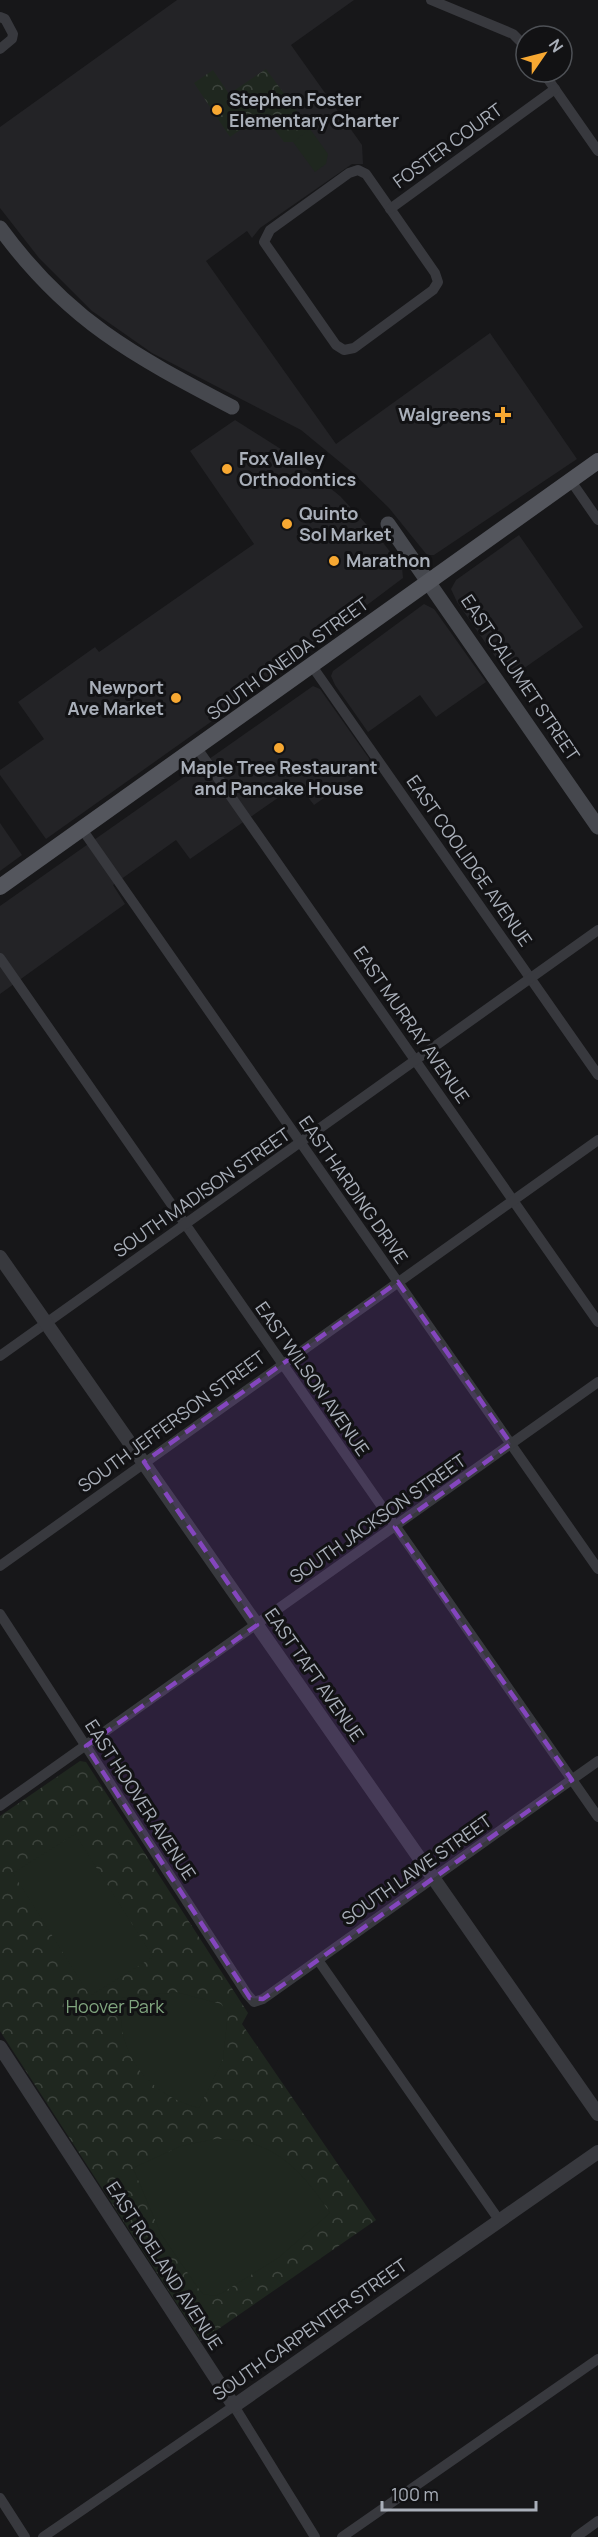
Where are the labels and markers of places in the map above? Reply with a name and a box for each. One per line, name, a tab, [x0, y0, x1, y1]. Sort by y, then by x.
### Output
place label: Stephen Foster Elementary Charter	[229, 87, 399, 132]
marker: Stephen Foster Elementary Charter	[210, 103, 224, 117]
place label: Walgreens	[398, 402, 491, 426]
marker: Walgreens	[496, 408, 510, 422]
place label: Fox Valley Orthodontics	[239, 446, 357, 491]
marker: Fox Valley Orthodontics	[220, 462, 234, 476]
place label: Quinto Sol Market	[299, 501, 392, 546]
marker: Quinto Sol Market	[280, 517, 294, 531]
place label: Marathon	[346, 548, 431, 572]
marker: Marathon	[327, 554, 341, 568]
place label: Newport Ave Market	[68, 675, 164, 720]
marker: Newport Ave Market	[169, 691, 183, 705]
marker: Maple Tree Restaurant and Pancake House	[272, 741, 286, 755]
place label: Maple Tree Restaurant and Pancake House	[181, 755, 377, 800]

